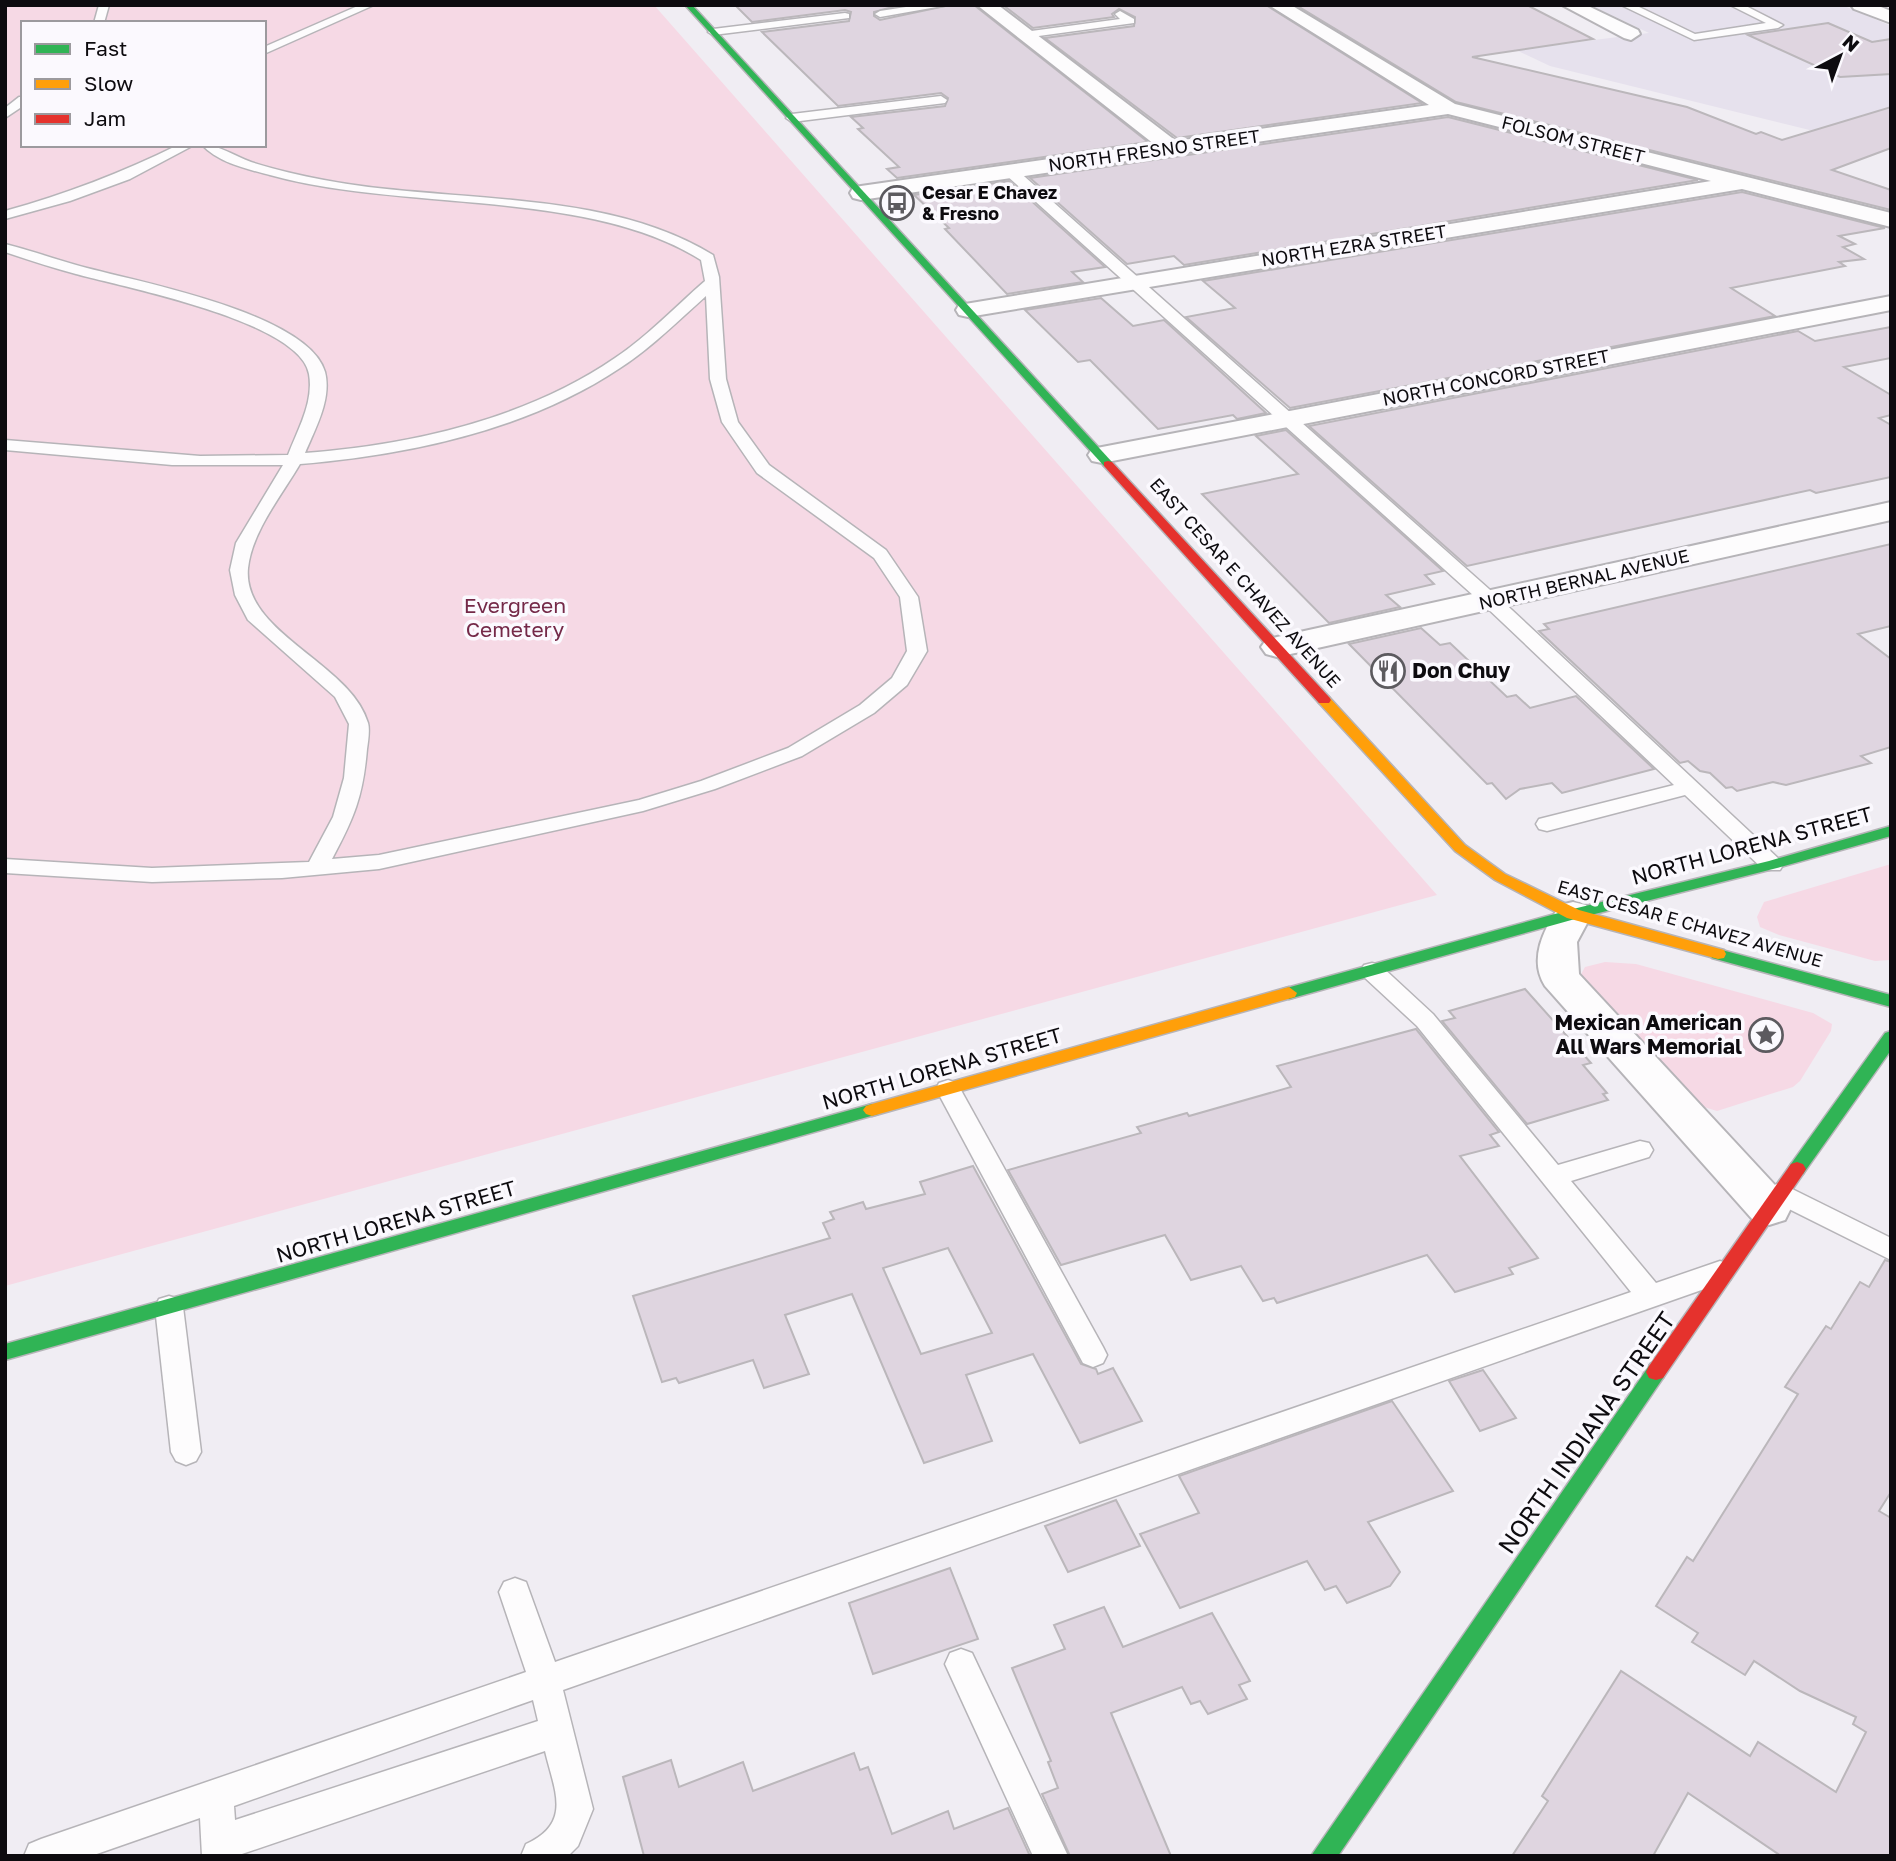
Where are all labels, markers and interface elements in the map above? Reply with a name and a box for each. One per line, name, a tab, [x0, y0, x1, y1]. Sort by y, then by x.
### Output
legend	[21, 21, 266, 147]
north arrow	[1805, 21, 1875, 91]
text: N	[1838, 29, 1864, 56]
text: Fast	[84, 35, 127, 61]
text: Slow	[84, 70, 133, 96]
text: Jam	[84, 105, 126, 131]
street label: FOLSOM STREET	[1499, 111, 1647, 167]
street label: NORTH FRESNO STREET	[1047, 124, 1261, 176]
place label: Cesar E Chavez & Fresno	[922, 181, 1057, 224]
bus stop icon: Cesar E Chavez & Fresno	[878, 184, 916, 222]
street label: NORTH EZRA STREET	[1260, 220, 1448, 271]
street label: NORTH CONCORD STREET	[1381, 344, 1611, 410]
street label: EAST CESAR E CHAVEZ AVENUE	[1146, 473, 1346, 692]
street label: NORTH BERNAL AVENUE	[1476, 544, 1691, 614]
park label: Evergreen Cemetery	[464, 592, 566, 642]
restaurant icon: Don Chuy	[1369, 652, 1407, 690]
place label: Don Chuy	[1412, 657, 1511, 683]
street label: NORTH LORENA STREET	[1628, 800, 1875, 890]
street label: EAST CESAR E CHAVEZ AVENUE	[1555, 875, 1825, 971]
place label: Mexican American All Wars Memorial	[1555, 1009, 1742, 1059]
place icon: Mexican American All Wars Memorial	[1747, 1016, 1785, 1054]
street label: NORTH LORENA STREET	[819, 1021, 1065, 1115]
street label: NORTH LORENA STREET	[273, 1174, 519, 1268]
street label: NORTH INDIANA STREET	[1491, 1306, 1680, 1559]

